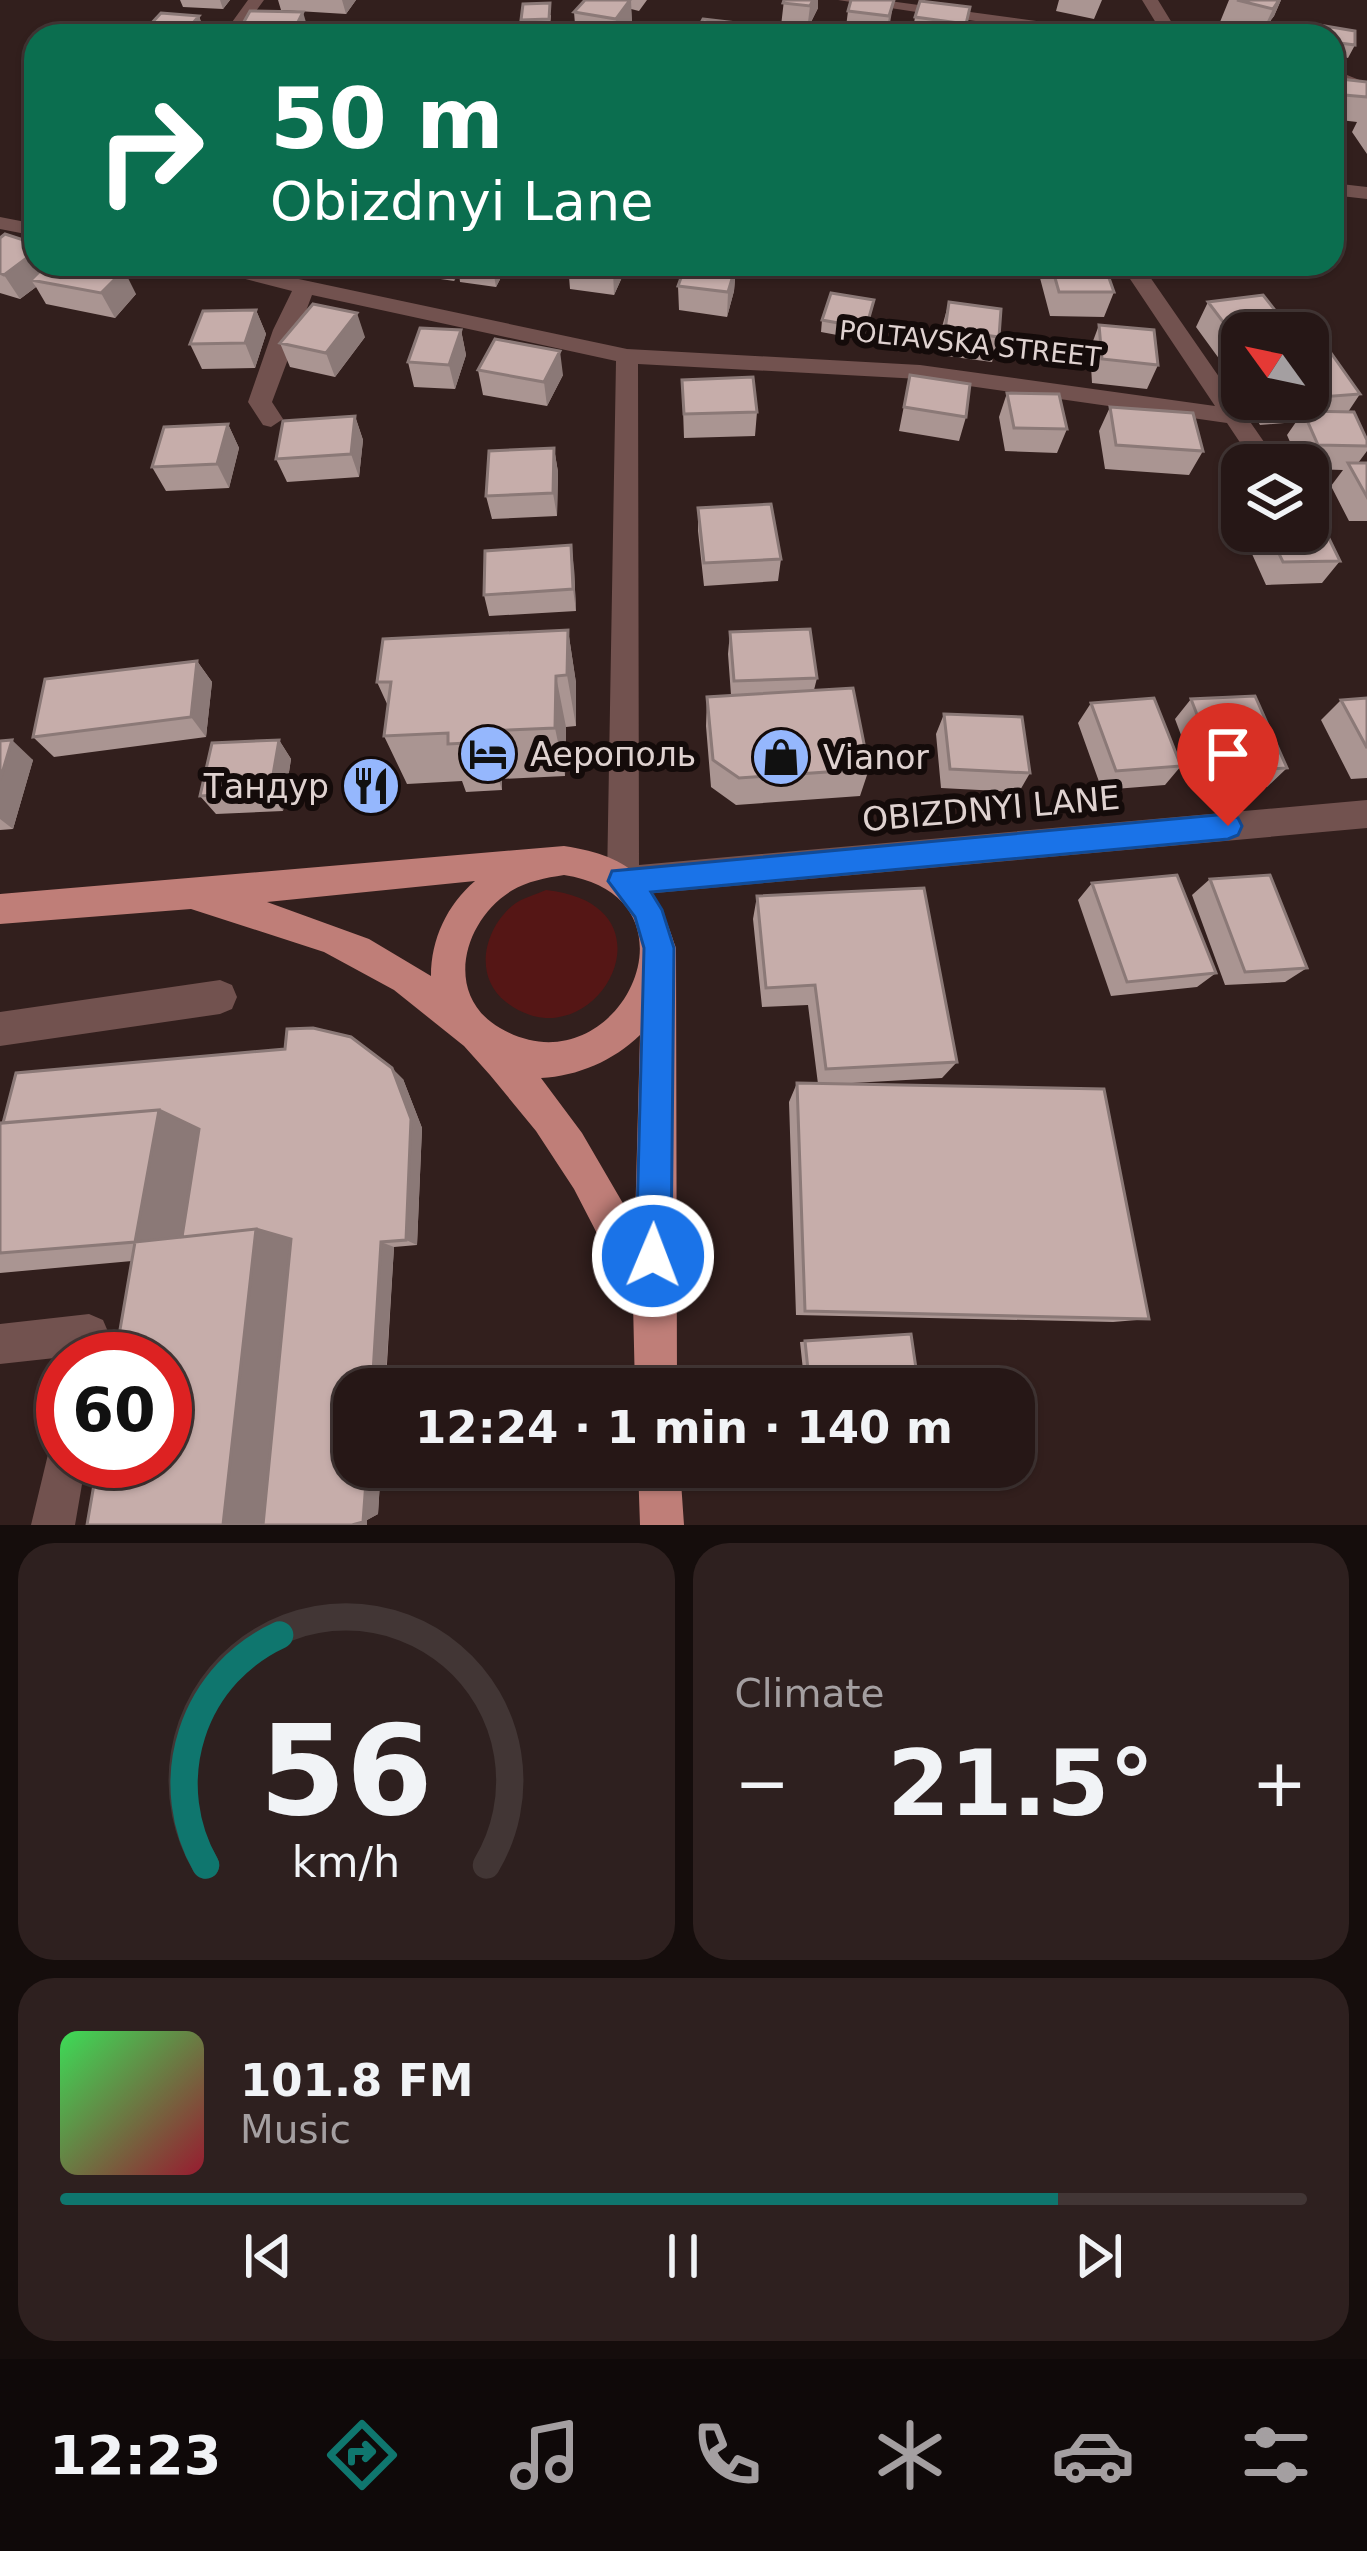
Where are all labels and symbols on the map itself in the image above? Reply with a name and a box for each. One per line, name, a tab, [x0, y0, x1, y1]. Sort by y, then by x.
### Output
north arrow	[1221, 312, 1329, 420]
street label: POLTAVSKA STREET	[838, 314, 1103, 373]
pin	[1177, 703, 1279, 826]
hotel icon: Аерополь	[457, 723, 519, 785]
shop icon: Vianor	[750, 726, 812, 788]
place label: Аерополь	[530, 735, 696, 774]
place label: Vianor	[823, 738, 929, 777]
restaurant icon: Тандур	[340, 755, 402, 817]
place label: Тандур	[203, 767, 329, 806]
street label: OBIZDNYI LANE	[860, 778, 1122, 839]
position arrow	[590, 1193, 716, 1319]
speed limit sign: 60	[36, 1332, 192, 1488]

